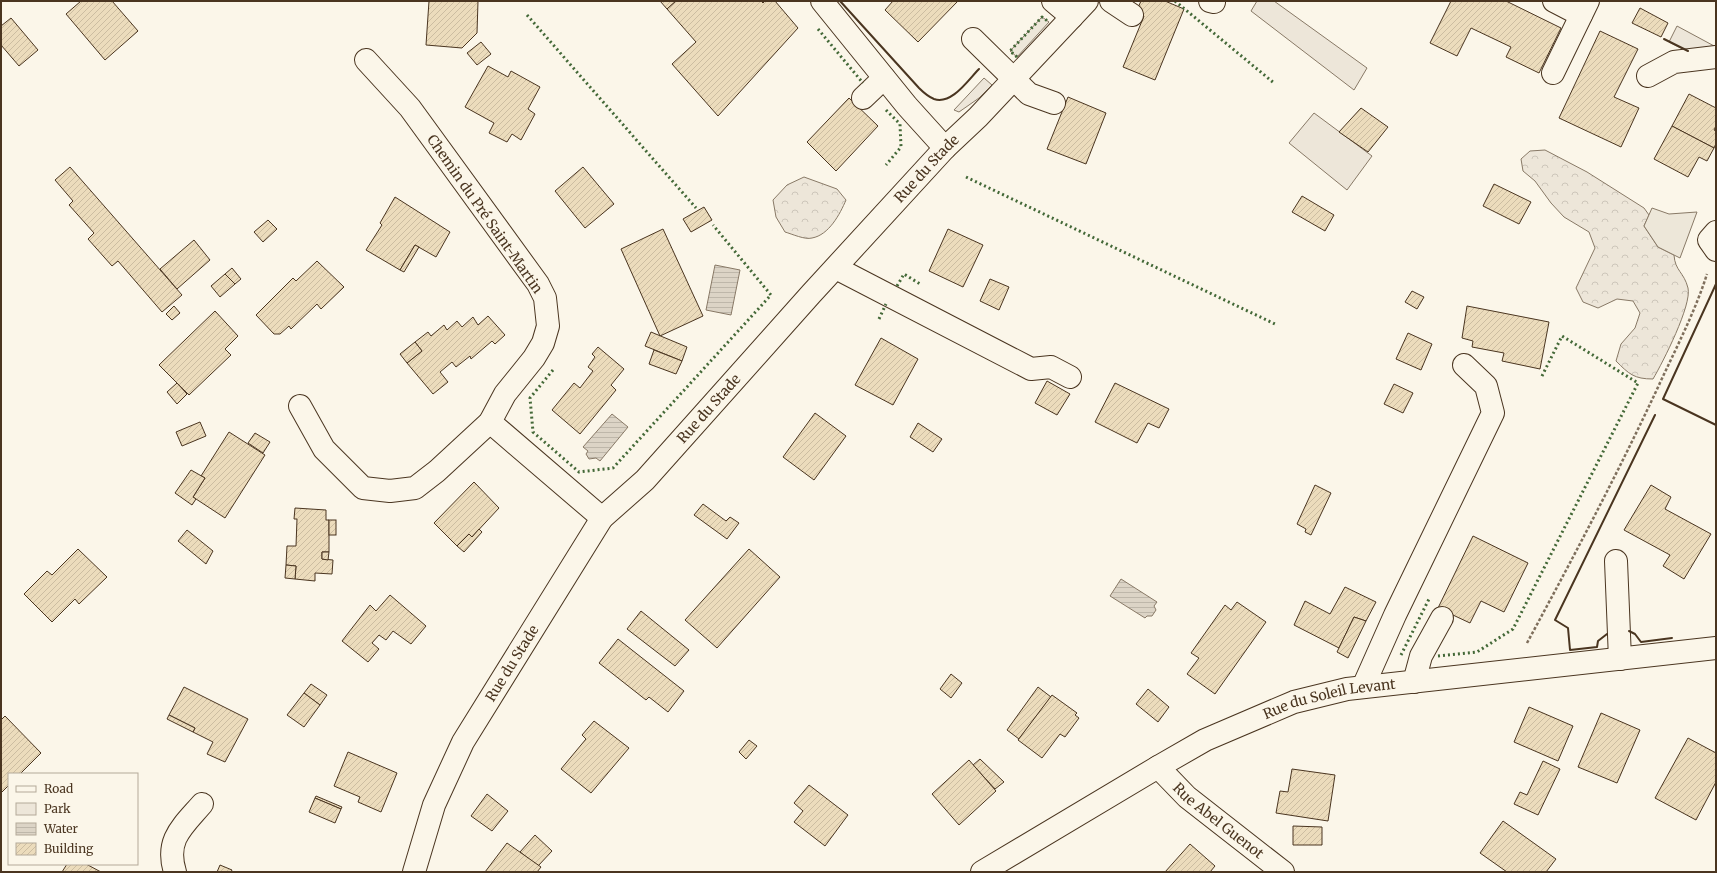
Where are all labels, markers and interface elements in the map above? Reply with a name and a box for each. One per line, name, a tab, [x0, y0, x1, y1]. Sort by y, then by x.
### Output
street label: Chemin du Pré Saint-Martin	[423, 131, 547, 297]
street label: Rue du Stade	[890, 131, 963, 206]
street label: Rue du Stade	[673, 370, 744, 447]
street label: Rue du Stade	[481, 622, 542, 705]
street label: Rue du Soleil Levant	[1260, 675, 1397, 723]
legend	[8, 773, 138, 865]
street label: Rue Abel Guenot	[1169, 779, 1268, 863]
text: Road	[44, 781, 73, 796]
text: Park	[44, 801, 71, 816]
text: Water	[43, 821, 79, 836]
text: Building	[44, 841, 94, 856]

